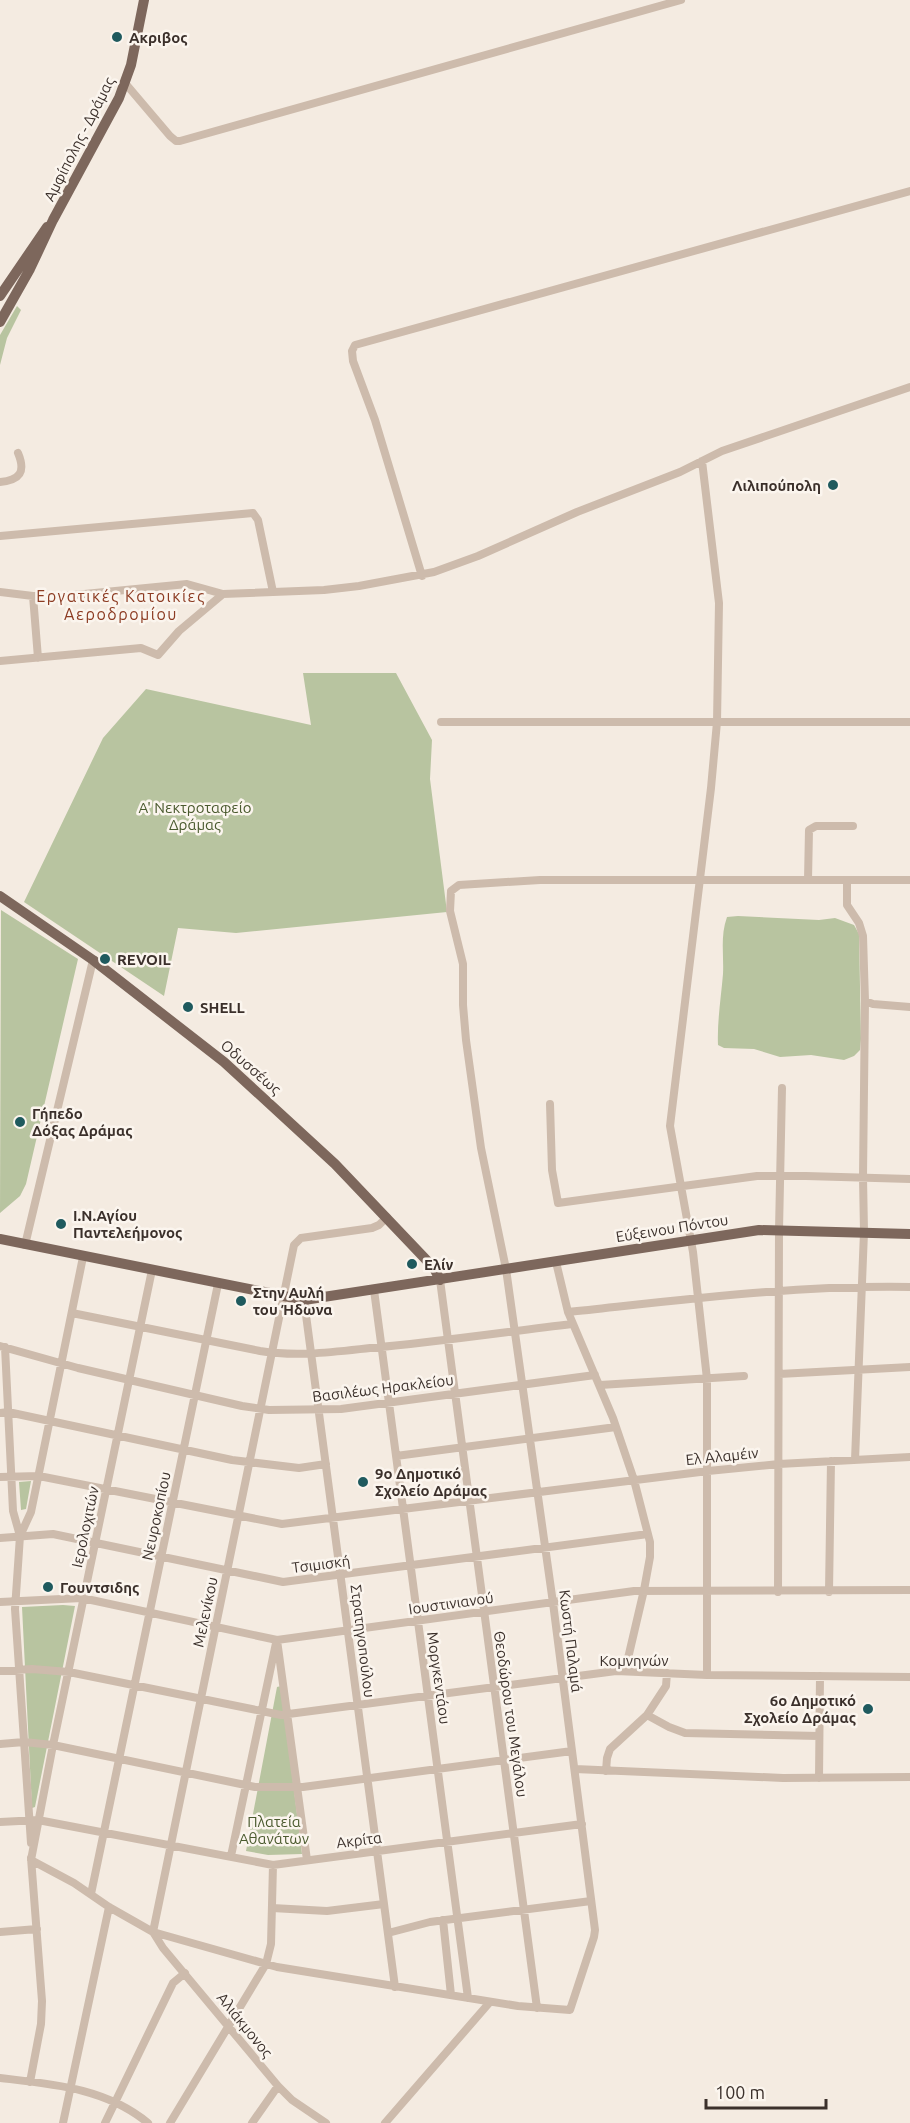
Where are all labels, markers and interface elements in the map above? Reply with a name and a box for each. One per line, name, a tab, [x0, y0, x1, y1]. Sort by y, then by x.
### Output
place label: Ακριβος	[129, 29, 188, 46]
marker: Ακριβος	[110, 30, 124, 44]
street label: Αμφίπολης - Δράμας	[40, 74, 118, 204]
place label: Λιλιπούπολη	[732, 477, 821, 494]
marker: Λιλιπούπολη	[826, 478, 840, 492]
district label: Εργατικές Κατοικίες Αεροδρομίου	[36, 587, 206, 623]
park label: Α' Νεκτροταφείο Δράμας	[138, 799, 252, 833]
place label: REVOIL	[117, 951, 171, 968]
marker: REVOIL	[98, 952, 112, 966]
place label: SHELL	[200, 999, 245, 1016]
marker: SHELL	[181, 1000, 195, 1014]
street label: Οδυσσέως	[217, 1036, 285, 1098]
place label: Γήπεδο Δόξας Δράμας	[32, 1105, 132, 1140]
marker: Γήπεδο Δόξας Δράμας	[13, 1115, 27, 1129]
place label: Ι.Ν.Αγίου Παντελεήμονος	[73, 1207, 182, 1241]
street label: Εύξεινου Πόντου	[615, 1211, 729, 1245]
marker: Ι.Ν.Αγίου Παντελεήμονος	[54, 1217, 68, 1231]
place label: Ελίν	[424, 1256, 454, 1273]
marker: Ελίν	[405, 1257, 419, 1271]
place label: Στην Αυλή του Ήδωνα	[253, 1284, 333, 1318]
marker: Στην Αυλή του Ήδωνα	[234, 1294, 248, 1308]
street label: Βασιλέως Ηρακλείου	[311, 1371, 455, 1405]
street label: Ελ Αλαμέιν	[685, 1444, 759, 1468]
place label: 9ο Δημοτικό Σχολείο Δράμας	[375, 1465, 487, 1499]
street label: Νευροκοπίου	[138, 1470, 174, 1562]
marker: 9ο Δημοτικό Σχολείο Δράμας	[356, 1475, 370, 1489]
street label: Ιερολοχιτών	[68, 1485, 102, 1569]
street label: Τσιμισκή	[291, 1552, 351, 1576]
street label: Μελενίκου	[189, 1575, 221, 1649]
place label: Γουντσιδης	[60, 1579, 139, 1596]
marker: Γουντσιδης	[41, 1580, 55, 1594]
street label: Στρατηγοπούλου	[348, 1583, 378, 1699]
street label: Ιουστινιανού	[407, 1589, 495, 1617]
street label: Κωστή Παλαμά	[556, 1589, 586, 1693]
street label: Θεοδώρου του Μεγάλου	[491, 1630, 531, 1798]
street label: Μοργκεντάου	[424, 1631, 454, 1725]
street label: Κομνηνών	[599, 1652, 669, 1669]
place label: 6o Δημοτικό Σχολείο Δράμας	[744, 1692, 856, 1726]
marker: 6o Δημοτικό Σχολείο Δράμας	[861, 1702, 875, 1716]
park label: Πλατεία Αθανάτων	[239, 1813, 309, 1847]
street label: Ακρίτα	[335, 1829, 383, 1851]
street label: Αλιάκμονος	[214, 1989, 276, 2061]
scale bar	[706, 2072, 826, 2110]
text: 100 m	[715, 2082, 765, 2102]

